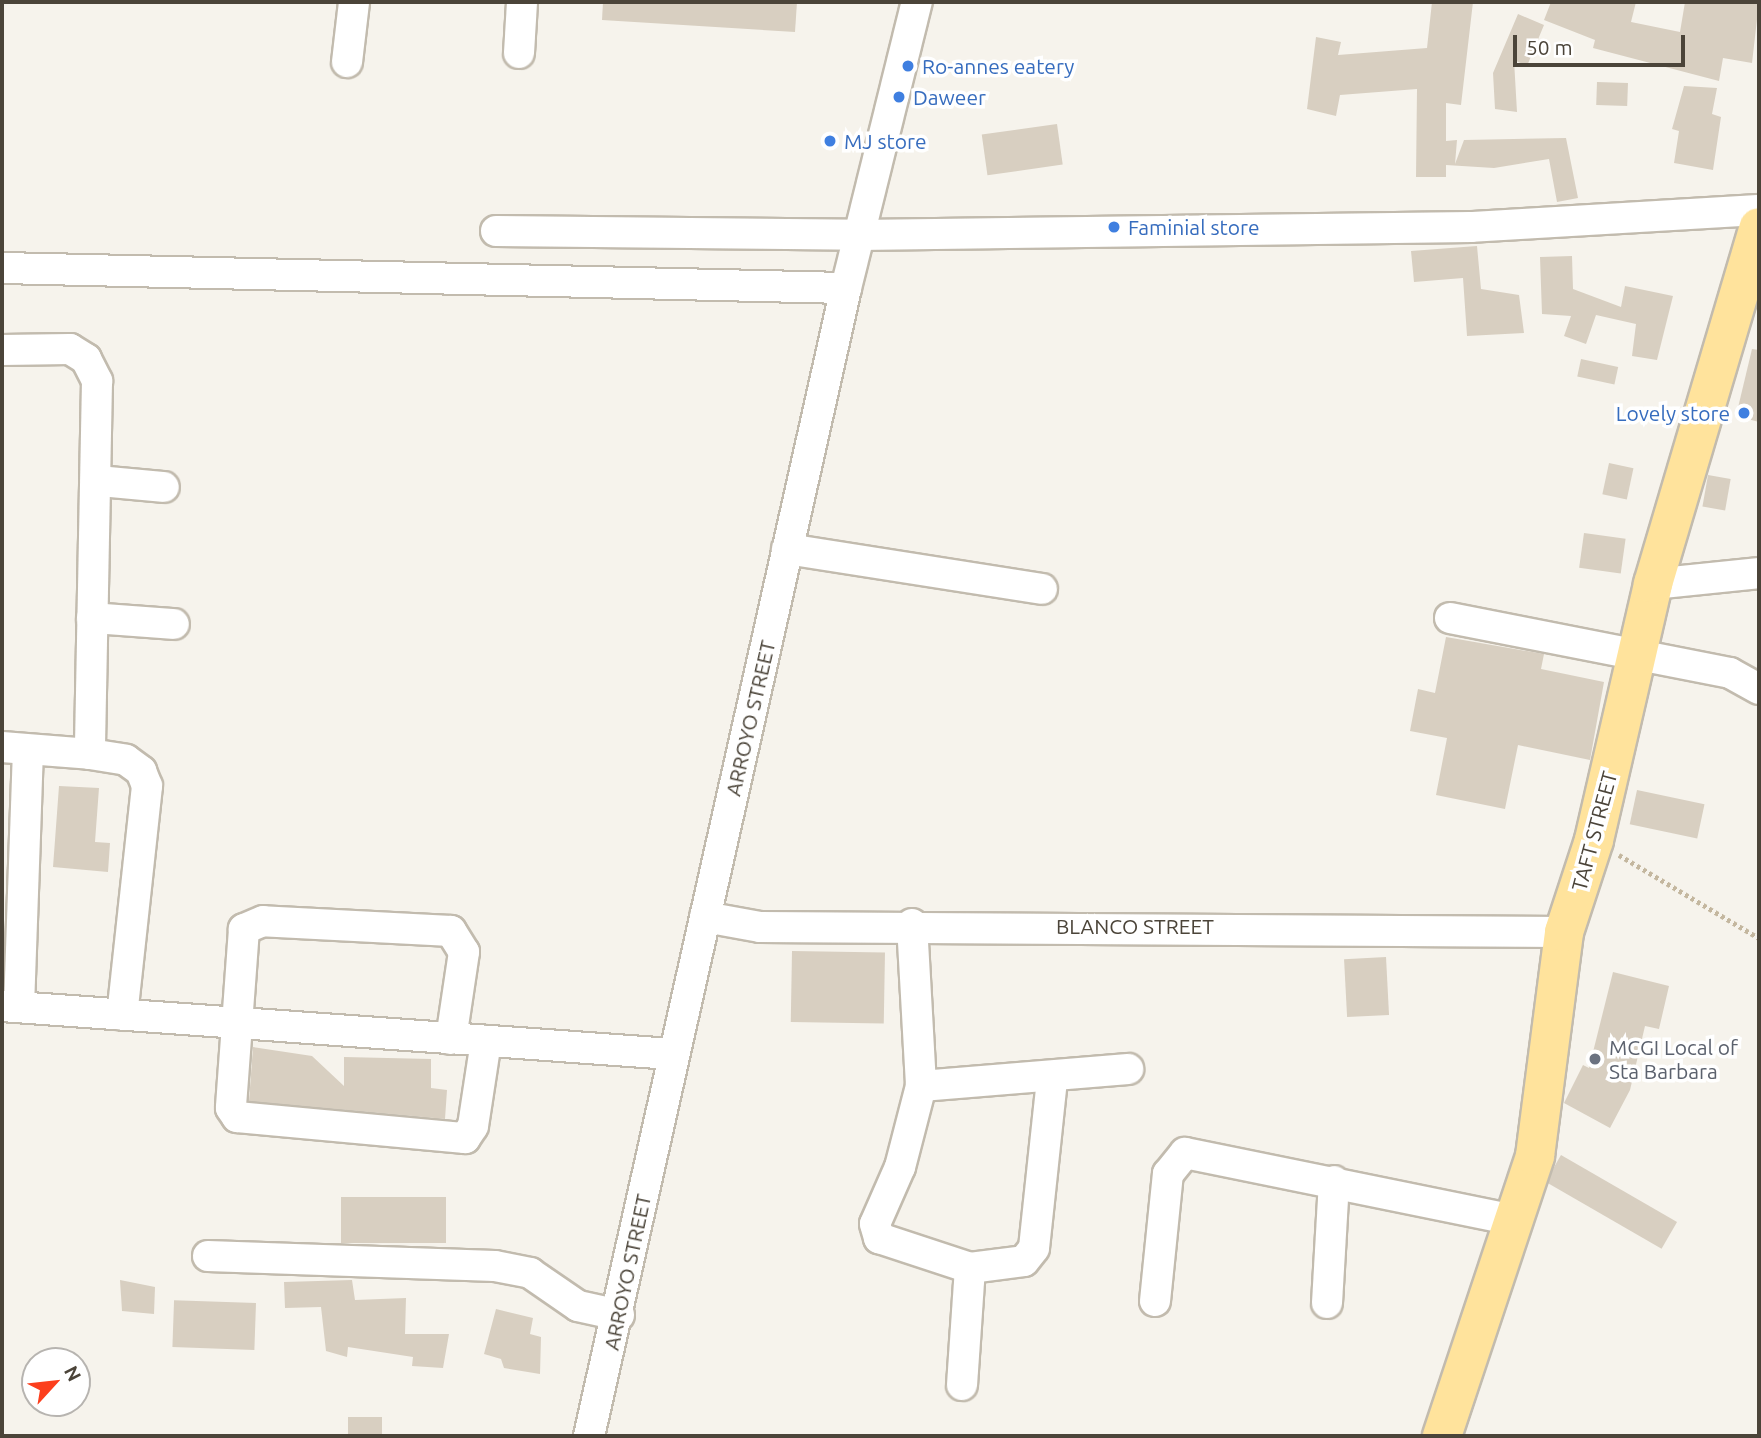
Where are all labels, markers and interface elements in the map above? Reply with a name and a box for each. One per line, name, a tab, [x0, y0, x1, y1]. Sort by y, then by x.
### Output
scale bar	[1516, 21, 1688, 65]
text: 50 m	[1526, 35, 1573, 59]
place label: Ro-annes eatery	[922, 53, 1074, 79]
marker: Ro-annes eatery	[900, 58, 916, 74]
place label: Daweer	[913, 84, 986, 110]
marker: Daweer	[891, 89, 907, 105]
place label: MJ store	[844, 128, 927, 154]
marker: MJ store	[822, 133, 838, 149]
place label: Faminial store	[1128, 214, 1260, 240]
marker: Faminial store	[1106, 219, 1122, 235]
place label: Lovely store	[1616, 400, 1730, 426]
marker: Lovely store	[1736, 405, 1752, 421]
street label: ARROYO STREET	[720, 638, 780, 798]
street label: TAFT STREET	[1566, 768, 1622, 894]
street label: BLANCO STREET	[1056, 913, 1214, 939]
place label: MCGI Local of Sta Barbara	[1609, 1034, 1738, 1084]
marker: MCGI Local of Sta Barbara	[1587, 1051, 1603, 1067]
street label: ARROYO STREET	[598, 1192, 656, 1352]
north arrow	[21, 1347, 91, 1417]
text: N	[60, 1362, 86, 1385]

